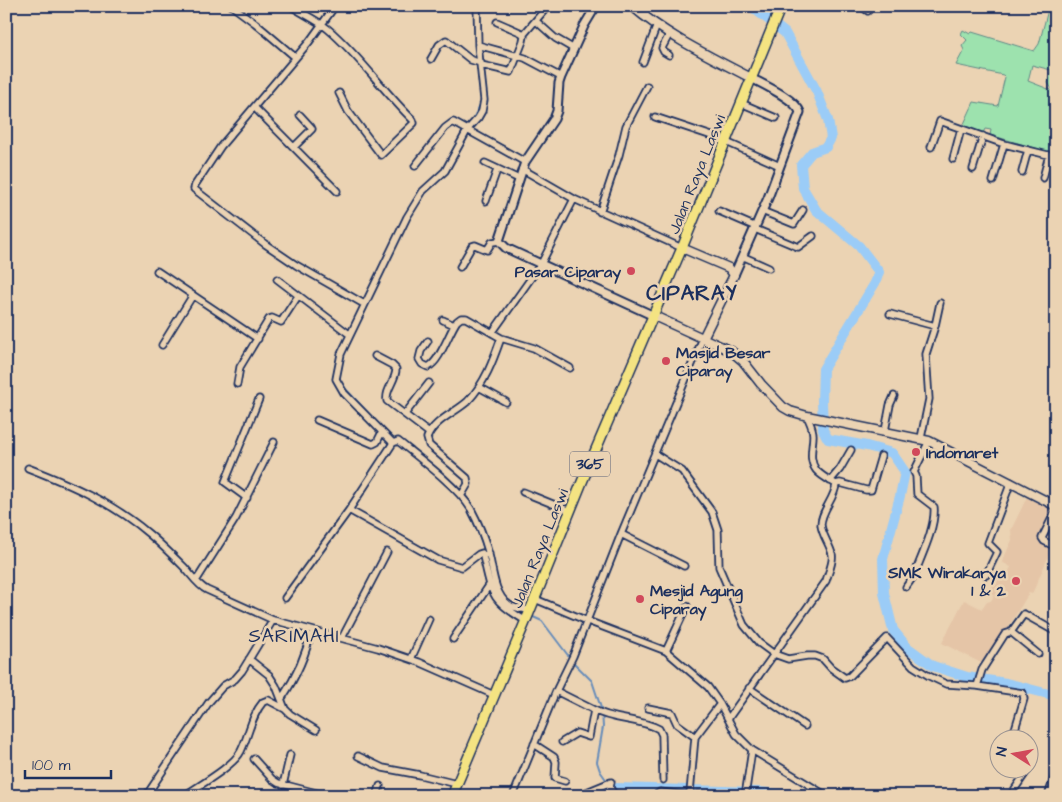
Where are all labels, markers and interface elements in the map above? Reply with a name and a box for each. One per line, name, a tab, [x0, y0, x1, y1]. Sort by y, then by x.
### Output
street label: Jalan Raya Laswi	[663, 111, 732, 238]
place label: Pasar Ciparay	[515, 261, 621, 284]
marker: Pasar Ciparay	[625, 265, 637, 277]
district label: CIPARAY	[646, 279, 738, 308]
place label: Masjid Besar Ciparay	[676, 342, 770, 383]
marker: Masjid Besar Ciparay	[660, 355, 672, 367]
place label: Indomaret	[926, 442, 999, 464]
marker: Indomaret	[910, 446, 922, 458]
road number: 365	[570, 452, 610, 476]
street label: Jalan Raya Laswi	[506, 485, 575, 612]
place label: SMK Wirakarya 1 & 2	[887, 562, 1007, 602]
marker: SMK Wirakarya 1 & 2	[1010, 575, 1022, 587]
place label: Mesjid Agung Ciparay	[650, 580, 743, 621]
marker: Mesjid Agung Ciparay	[634, 593, 646, 605]
district label: SARIMAHI	[248, 623, 340, 650]
north arrow	[990, 730, 1040, 780]
text: N	[992, 745, 1013, 758]
scale bar	[25, 747, 111, 779]
text: 100 m	[32, 755, 71, 776]

